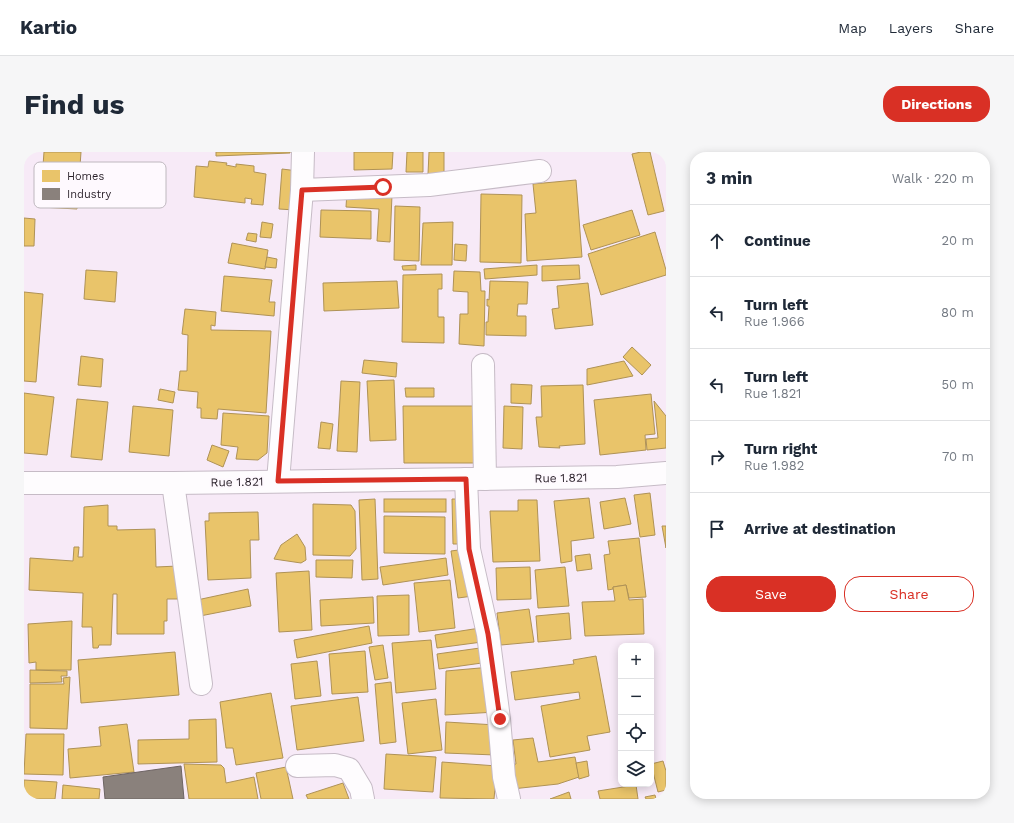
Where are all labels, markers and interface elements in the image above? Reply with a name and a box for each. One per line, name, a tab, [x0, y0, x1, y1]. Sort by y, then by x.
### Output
text: Kartio	[20, 16, 77, 39]
text: Map	[838, 20, 867, 36]
text: Layers	[889, 20, 933, 36]
text: Share	[955, 20, 994, 36]
button: Directions	[883, 86, 990, 122]
text: Find us	[24, 88, 124, 121]
legend	[34, 162, 166, 208]
text: 3 min	[706, 168, 752, 188]
text: Homes	[67, 170, 104, 183]
text: Walk · 220 m	[892, 171, 974, 186]
route start	[374, 178, 392, 196]
text: Industry	[67, 188, 112, 201]
icon: ahead	[706, 230, 728, 252]
text: Continue	[744, 232, 811, 250]
text: 20 m	[942, 233, 974, 248]
text: Turn left	[744, 296, 808, 314]
icon: left	[706, 302, 728, 324]
text: 80 m	[941, 305, 974, 320]
text: Rue 1.966	[744, 314, 805, 329]
text: Turn left	[744, 368, 808, 386]
icon: left	[706, 374, 728, 396]
text: 50 m	[942, 377, 974, 392]
text: Rue 1.821	[744, 386, 801, 401]
text: Turn right	[744, 440, 817, 458]
icon: right	[706, 446, 728, 468]
text: 70 m	[942, 449, 974, 464]
text: Rue 1.982	[744, 458, 804, 473]
street label: Rue 1.821	[534, 471, 588, 485]
street label: Rue 1.821	[210, 475, 264, 489]
icon: arrive	[706, 518, 728, 540]
text: Arrive at destination	[744, 520, 896, 538]
button: Save	[706, 576, 836, 612]
button: Share	[844, 576, 974, 612]
map controls	[618, 643, 654, 787]
button: +	[618, 643, 654, 679]
button: −	[618, 679, 654, 715]
route end	[491, 710, 509, 728]
button: locate	[618, 715, 654, 751]
button: layers	[618, 751, 654, 787]

